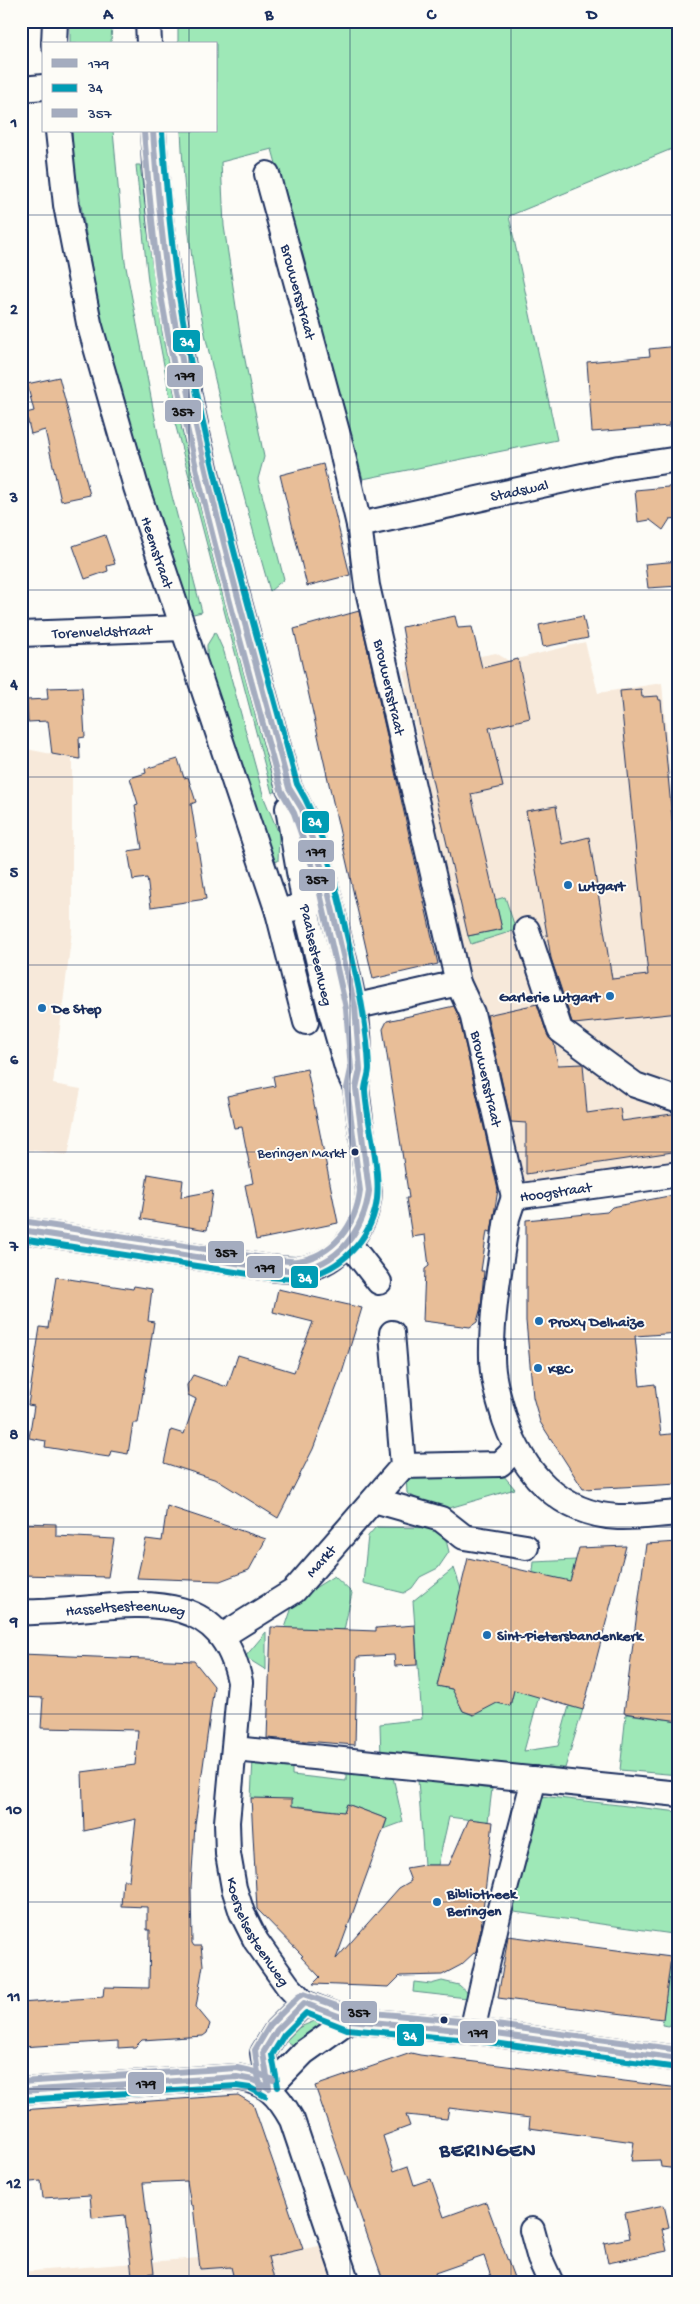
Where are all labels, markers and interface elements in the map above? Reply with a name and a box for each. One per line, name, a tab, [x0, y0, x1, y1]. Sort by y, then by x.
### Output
text: A	[102, 7, 114, 26]
text: B	[264, 7, 274, 26]
text: C	[426, 7, 437, 26]
text: D	[585, 7, 598, 26]
legend	[42, 42, 218, 132]
text: 179	[87, 56, 110, 74]
text: 34	[87, 80, 103, 98]
text: 357	[87, 106, 113, 124]
text: 1	[10, 115, 17, 134]
street label: Brouwersstraat	[275, 242, 319, 344]
text: 2	[10, 302, 18, 321]
line badge: 34	[172, 329, 201, 353]
text: 34	[179, 335, 194, 352]
line badge: 179	[166, 364, 204, 388]
text: 179	[174, 369, 195, 386]
line badge: 357	[164, 399, 202, 423]
text: 357	[171, 405, 195, 422]
street label: Stadswal	[489, 477, 550, 507]
text: 3	[9, 490, 18, 509]
street label: Heemstraat	[136, 515, 177, 593]
street label: Torenveldstraat	[51, 622, 154, 644]
street label: Brouwersstraat	[368, 637, 408, 739]
text: 4	[9, 677, 18, 696]
line badge: 34	[301, 810, 330, 834]
text: 34	[307, 815, 322, 832]
line badge: 179	[297, 839, 335, 863]
text: 179	[305, 845, 326, 862]
text: 5	[10, 865, 19, 884]
line badge: 357	[298, 868, 336, 892]
text: 357	[305, 873, 329, 890]
place label: Lutgart	[578, 878, 627, 896]
marker: Lutgart	[562, 879, 574, 891]
street label: Paalsesteenweg	[294, 902, 335, 1008]
place label: Garlerie Lutgart	[499, 989, 602, 1007]
marker: Garlerie Lutgart	[604, 990, 616, 1002]
place label: De Step	[50, 1001, 102, 1019]
marker: De Step	[36, 1002, 48, 1014]
street label: Brouwersstraat	[465, 1028, 505, 1130]
text: 6	[10, 1052, 19, 1071]
place label: Beringen Markt	[256, 1146, 347, 1163]
marker: Beringen Markt	[350, 1147, 360, 1157]
street label: Hoogstraat	[519, 1179, 595, 1207]
text: 7	[9, 1239, 19, 1258]
line badge: 357	[207, 1240, 245, 1264]
text: 357	[214, 1246, 238, 1263]
line badge: 179	[246, 1255, 284, 1279]
text: 179	[254, 1261, 275, 1278]
line badge: 34	[290, 1265, 319, 1289]
text: 34	[297, 1271, 312, 1288]
place label: Proxy Delhaize	[548, 1314, 645, 1332]
marker: Proxy Delhaize	[533, 1315, 545, 1327]
place label: KBC	[547, 1361, 574, 1379]
marker: KBC	[532, 1362, 544, 1374]
text: 8	[10, 1427, 19, 1446]
street label: Markt	[303, 1541, 342, 1582]
street label: Hasseltsesteenweg	[65, 1598, 187, 1622]
text: 9	[9, 1614, 18, 1633]
place label: Sint-Pietersbandenkerk	[497, 1628, 645, 1646]
marker: Sint-Pietersbandenkerk	[481, 1629, 493, 1641]
text: 10	[5, 1802, 22, 1821]
street label: Koerselsesteenweg	[221, 1876, 292, 1990]
place label: Bibliotheek Beringen	[446, 1886, 519, 1921]
marker: Bibliotheek Beringen	[431, 1896, 443, 1908]
text: 11	[7, 1989, 20, 2008]
line badge: 357	[340, 2000, 378, 2024]
text: 357	[347, 2006, 371, 2023]
unlabelled marker	[439, 2015, 449, 2025]
line badge: 179	[459, 2020, 497, 2044]
line badge: 34	[396, 2023, 425, 2047]
text: 179	[467, 2026, 488, 2043]
text: 34	[402, 2029, 417, 2046]
line badge: 179	[127, 2071, 165, 2095]
text: 179	[135, 2077, 156, 2094]
district label: BERINGEN	[438, 2141, 537, 2164]
text: 12	[6, 2176, 21, 2195]

